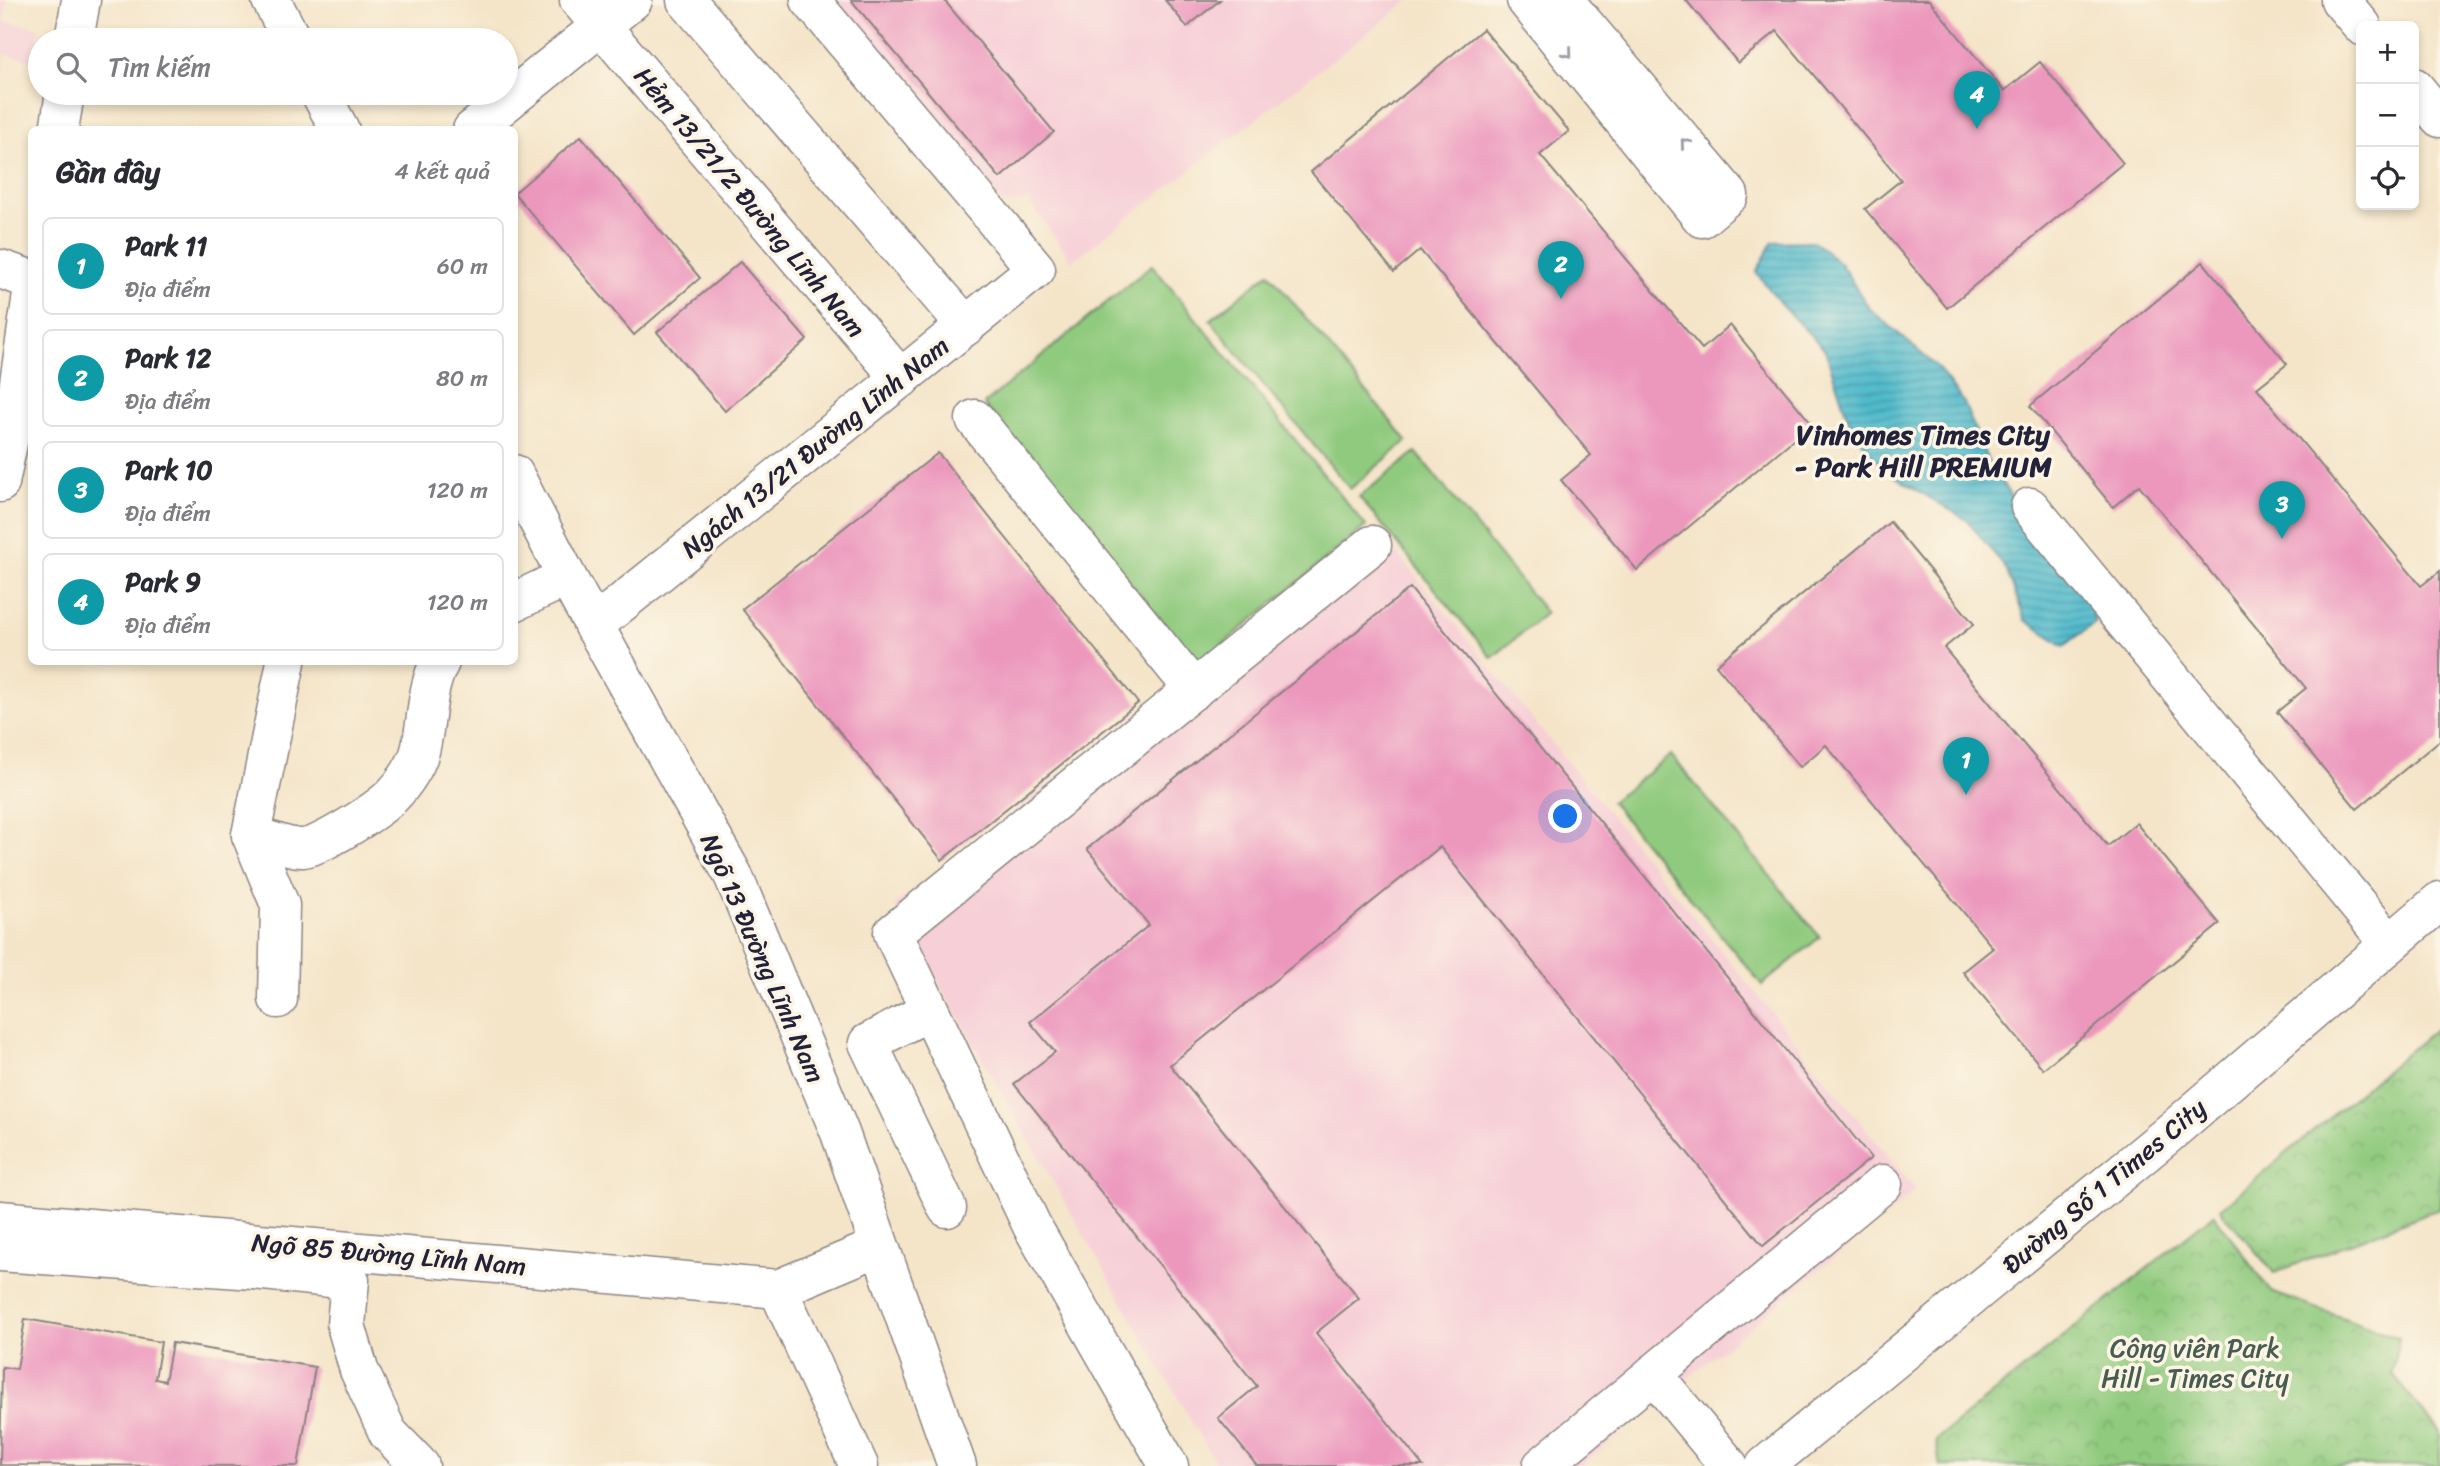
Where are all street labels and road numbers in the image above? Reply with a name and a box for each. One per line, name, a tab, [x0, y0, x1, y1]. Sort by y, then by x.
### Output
street label: Hẻm 13/21/2 Đường Lĩnh Nam	[622, 56, 878, 348]
street label: Ngách 13/21 Đường Lĩnh Nam	[670, 324, 960, 570]
street label: Ngõ 13 Đường Lĩnh Nam	[687, 826, 839, 1090]
street label: Đường Số 1 Times City	[1991, 1086, 2217, 1286]
street label: Ngõ 85 Đường Lĩnh Nam	[250, 1219, 528, 1289]

